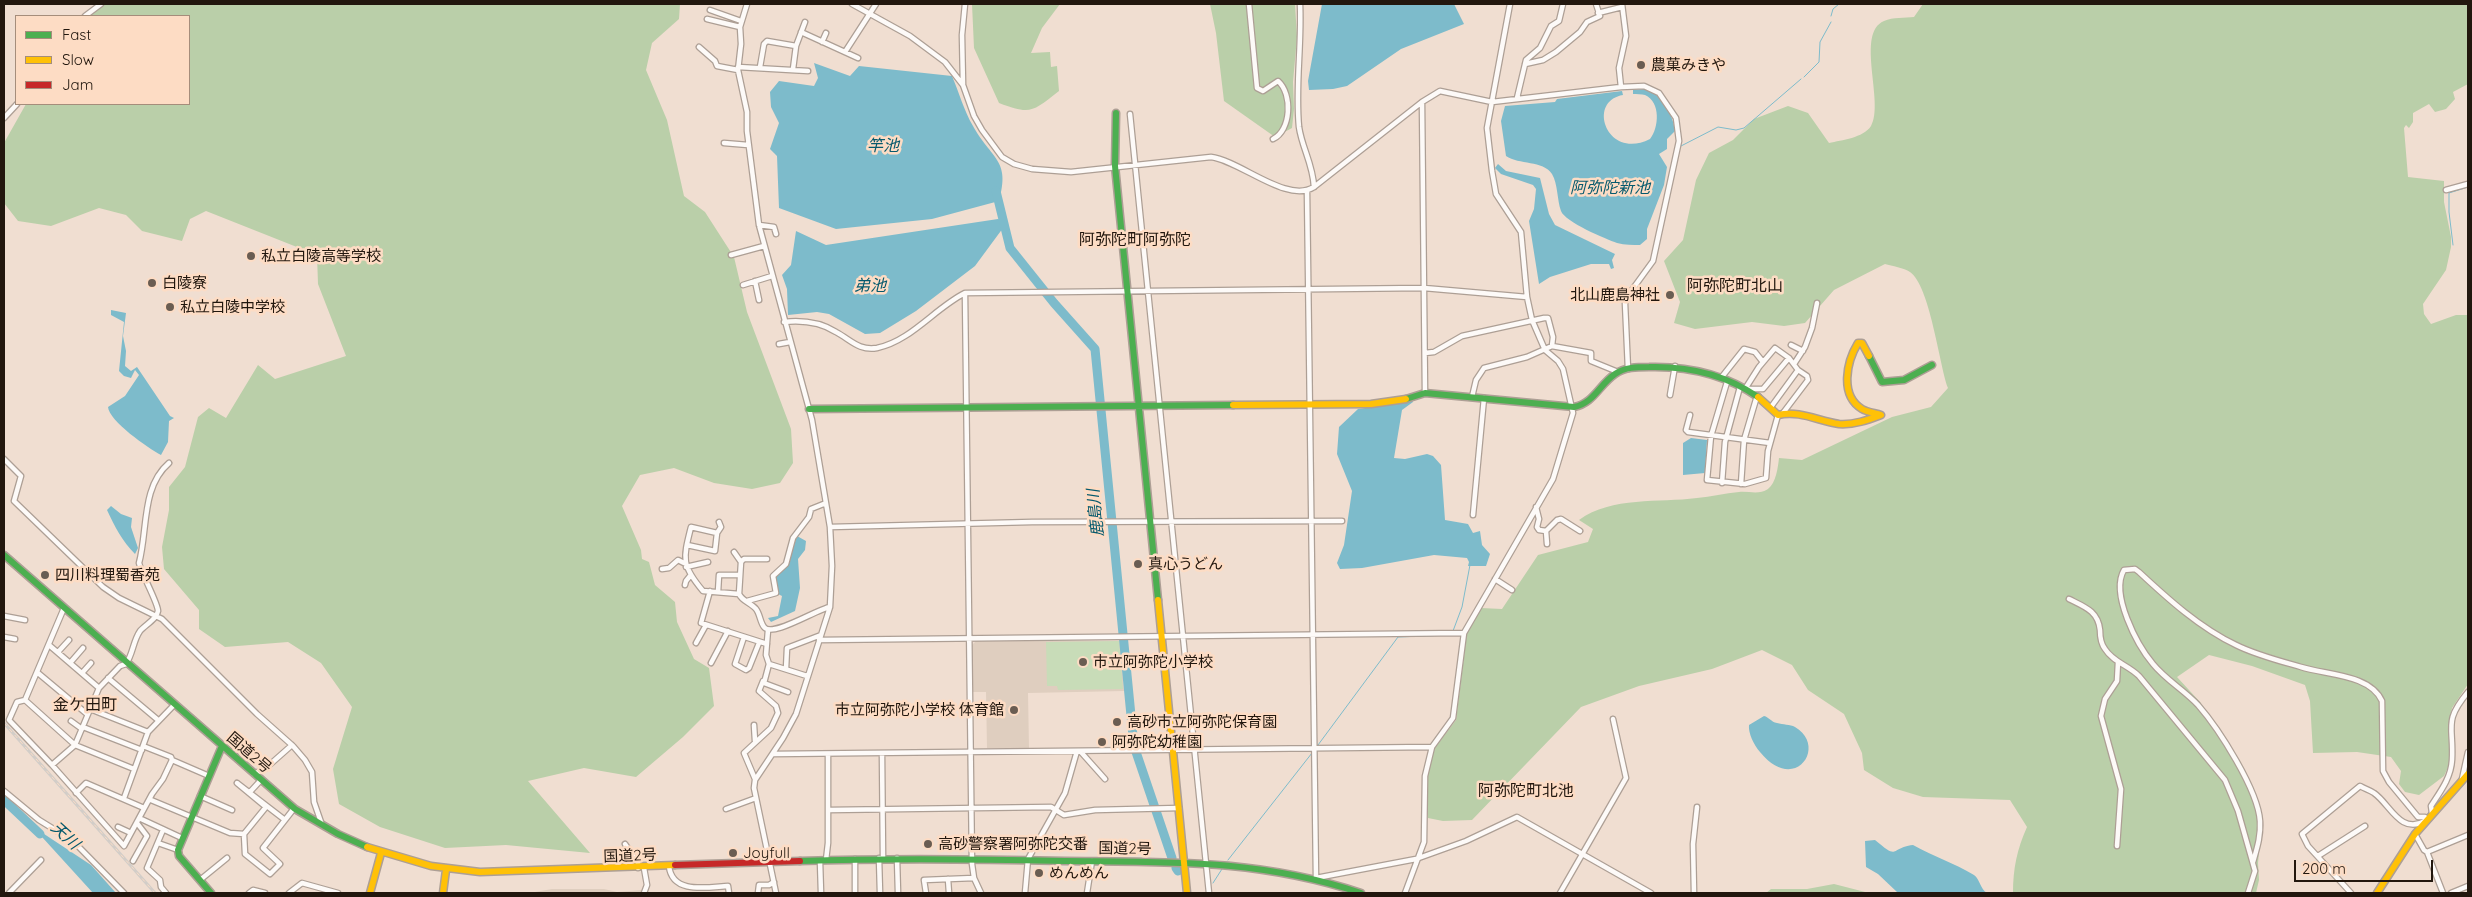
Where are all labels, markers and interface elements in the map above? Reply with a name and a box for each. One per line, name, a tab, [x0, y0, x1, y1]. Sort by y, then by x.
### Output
legend	[15, 15, 190, 105]
text: Fast	[62, 25, 91, 44]
text: Slow	[62, 50, 94, 69]
place label: 農菓みきや	[1651, 56, 1726, 74]
marker: 農菓みきや	[1635, 59, 1647, 71]
text: Jam	[62, 75, 93, 94]
water label: 竿池	[867, 136, 899, 156]
water label: 阿弥陀新池	[1570, 178, 1650, 198]
district label: 阿弥陀町阿弥陀	[1079, 230, 1191, 250]
place label: 私立白陵高等学校	[261, 247, 381, 265]
marker: 私立白陵高等学校	[245, 250, 257, 262]
place label: 白陵寮	[162, 274, 207, 292]
water label: 弟池	[854, 276, 886, 296]
district label: 阿弥陀町北山	[1687, 276, 1783, 296]
marker: 白陵寮	[146, 277, 158, 289]
place label: 北山鹿島神社	[1570, 286, 1660, 304]
marker: 北山鹿島神社	[1664, 289, 1676, 301]
place label: 私立白陵中学校	[180, 298, 285, 316]
marker: 私立白陵中学校	[164, 301, 176, 313]
water label: 鹿島川	[1084, 488, 1108, 538]
place label: 真心うどん	[1148, 555, 1223, 573]
marker: 真心うどん	[1132, 558, 1144, 570]
place label: 四川料理蜀香苑	[55, 566, 160, 584]
marker: 四川料理蜀香苑	[39, 569, 51, 581]
place label: 市立阿弥陀小学校	[1093, 653, 1213, 671]
marker: 市立阿弥陀小学校	[1077, 656, 1089, 668]
district label: 金ケ田町	[53, 695, 117, 715]
place label: 市立阿弥陀小学校 体育館	[835, 701, 1004, 719]
marker: 市立阿弥陀小学校 体育館	[1008, 704, 1020, 716]
place label: 高砂市立阿弥陀保育園	[1127, 713, 1277, 731]
marker: 高砂市立阿弥陀保育園	[1111, 716, 1123, 728]
street label: 国道2号	[223, 729, 275, 777]
place label: 阿弥陀幼稚園	[1112, 733, 1202, 751]
marker: 阿弥陀幼稚園	[1096, 736, 1108, 748]
district label: 阿弥陀町北池	[1478, 781, 1574, 801]
water label: 天川	[47, 818, 83, 854]
place label: 高砂警察署阿弥陀交番	[938, 835, 1088, 853]
marker: 高砂警察署阿弥陀交番	[922, 838, 934, 850]
street label: 国道2号	[1098, 840, 1152, 858]
place label: Joyfull	[743, 844, 790, 862]
street label: 国道2号	[603, 846, 657, 866]
marker: Joyfull	[727, 847, 739, 859]
scale bar	[2297, 850, 2436, 882]
text: 200 m	[2302, 859, 2346, 878]
place label: めんめん	[1049, 864, 1109, 882]
marker: めんめん	[1033, 867, 1045, 879]

